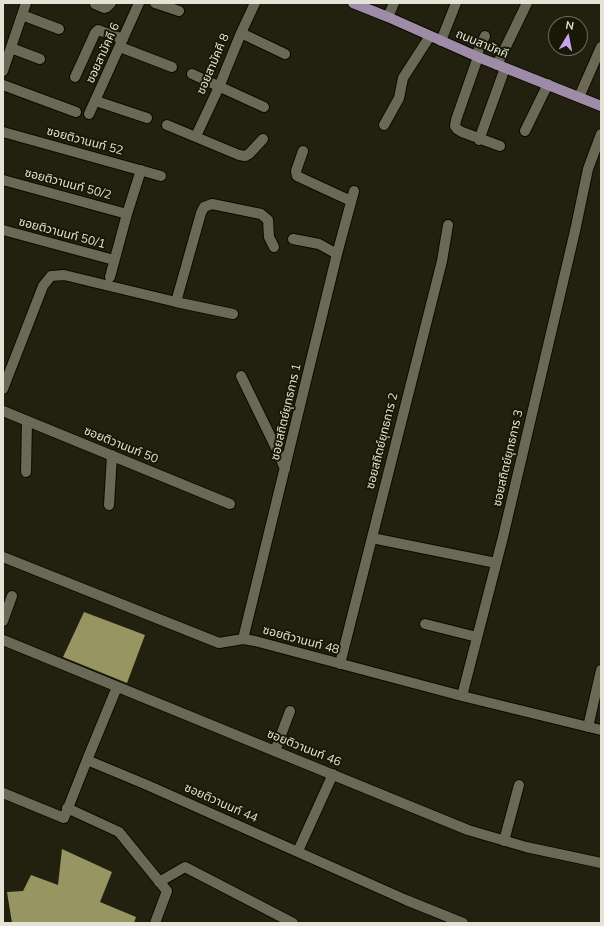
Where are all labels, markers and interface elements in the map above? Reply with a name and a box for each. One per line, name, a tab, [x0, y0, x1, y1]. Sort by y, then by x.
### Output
north arrow	[548, 16, 588, 56]
text: N	[565, 18, 575, 33]
street label: ซอยสามัคคี 6	[83, 20, 123, 86]
street label: ถนนสามัคคี	[454, 26, 510, 62]
street label: ซอยสามัคคี 8	[194, 31, 232, 97]
street label: ซอยติวานนท์ 52	[45, 124, 125, 158]
street label: ซอยติวานนท์ 50/2	[23, 165, 113, 203]
street label: ซอยติวานนท์ 50/1	[17, 214, 107, 252]
street label: ซอยสถิตย์ยุทธการ 1	[268, 362, 304, 462]
street label: ซอยสถิตย์ยุทธการ 2	[363, 391, 401, 491]
street label: ซอยสถิตย์ยุทธการ 3	[490, 408, 526, 508]
street label: ซอยติวานนท์ 50	[82, 424, 160, 466]
street label: ซอยติวานนท์ 48	[261, 623, 341, 657]
street label: ซอยติวานนท์ 46	[265, 727, 343, 769]
street label: ซอยติวานนท์ 44	[182, 780, 260, 826]

